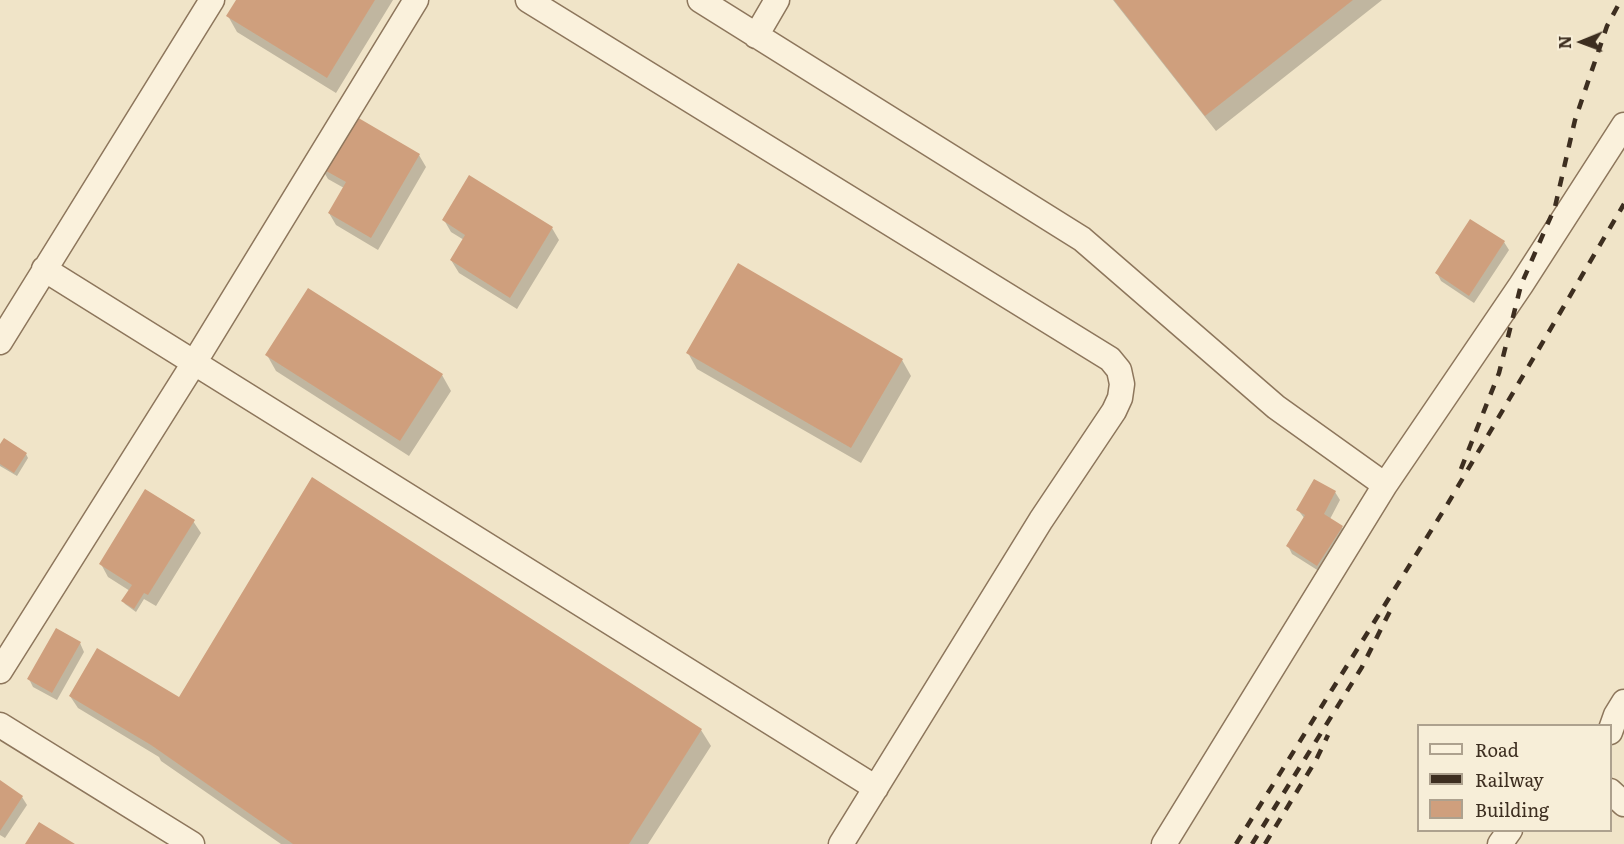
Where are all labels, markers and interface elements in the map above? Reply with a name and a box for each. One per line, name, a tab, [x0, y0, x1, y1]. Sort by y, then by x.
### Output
north arrow	[1552, 12, 1612, 72]
text: N	[1552, 35, 1576, 49]
legend	[1417, 724, 1612, 832]
text: Road	[1475, 736, 1519, 763]
text: Railway	[1475, 766, 1544, 793]
text: Building	[1475, 796, 1549, 823]

